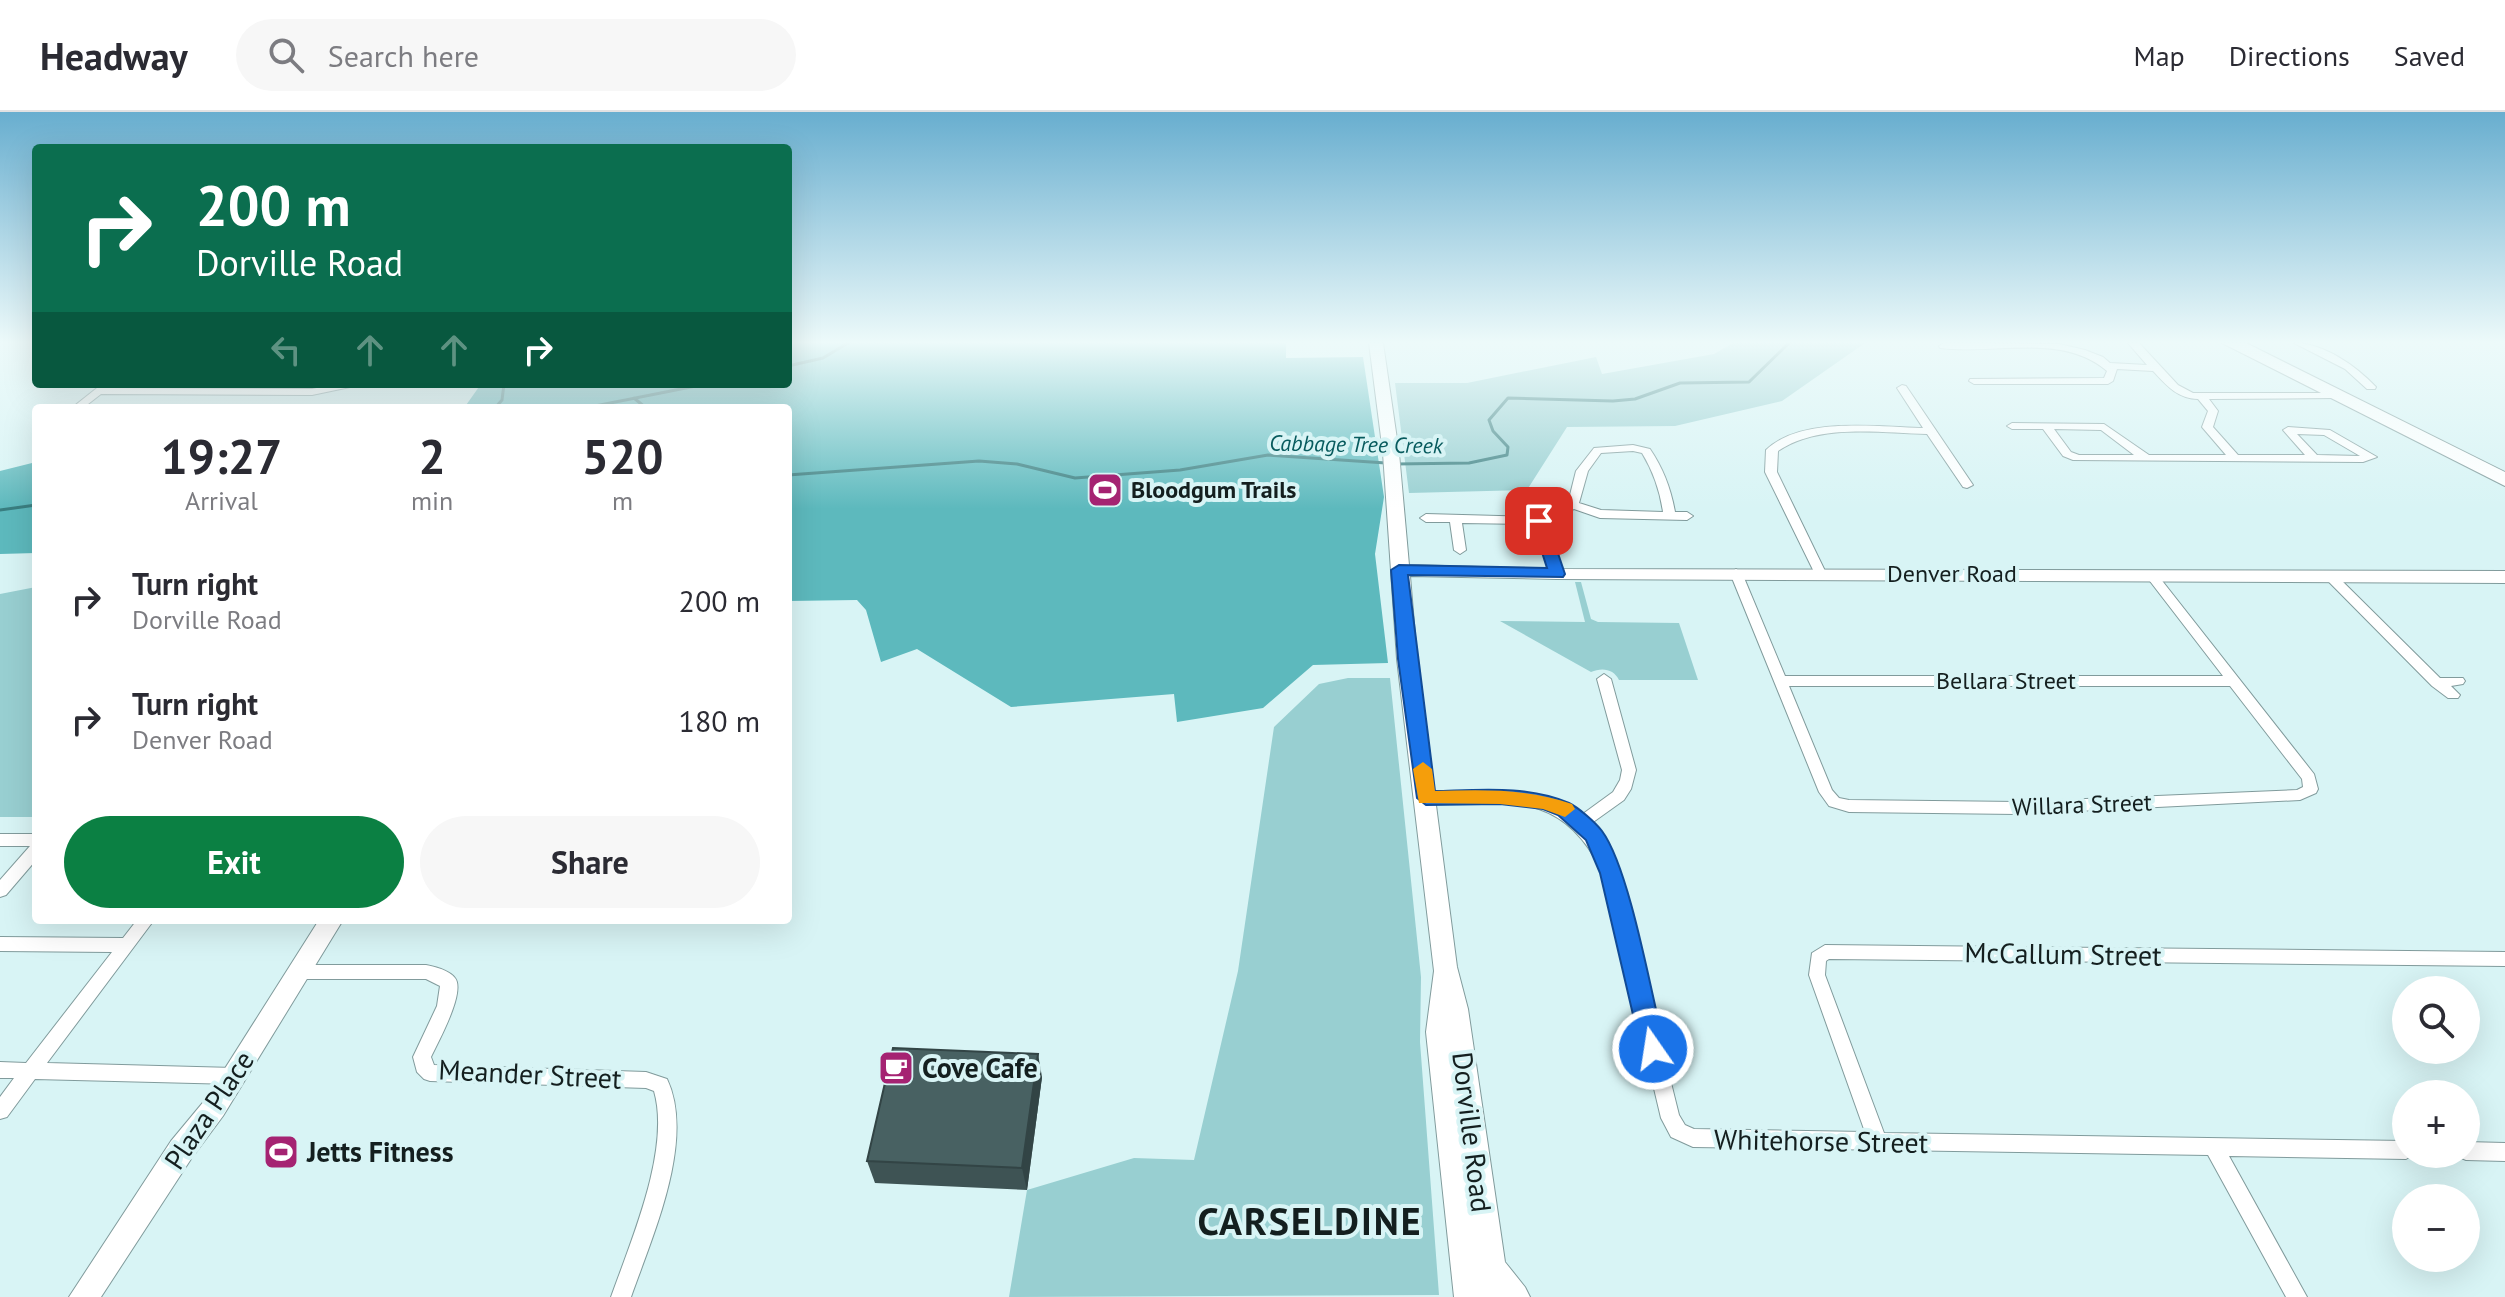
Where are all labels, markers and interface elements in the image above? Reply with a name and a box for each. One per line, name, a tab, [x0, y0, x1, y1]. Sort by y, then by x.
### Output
search box	[236, 19, 796, 91]
text: Headway	[40, 31, 188, 80]
icon: search	[264, 33, 308, 77]
text: Search here	[328, 36, 479, 75]
text: Map	[2134, 37, 2185, 74]
text: Directions	[2229, 37, 2350, 74]
text: Saved	[2394, 37, 2465, 74]
text: 200 m	[196, 169, 351, 241]
icon: right	[64, 176, 168, 280]
text: Dorville Road	[196, 239, 403, 286]
icon: left	[264, 328, 308, 372]
icon: ahead	[348, 328, 392, 372]
icon: ahead	[432, 328, 476, 372]
icon: right	[516, 328, 560, 372]
text: 19:27	[161, 425, 282, 487]
text: 2	[418, 425, 446, 487]
text: 520	[582, 425, 663, 487]
water label: Cabbage Tree Creek	[1269, 428, 1444, 460]
sports icon: Bloodgum Trails	[1086, 471, 1124, 509]
place label: Bloodgum Trails	[1131, 474, 1296, 505]
text: Arrival	[185, 484, 258, 517]
text: min	[411, 484, 453, 517]
text: m	[612, 484, 633, 517]
pin	[1505, 487, 1573, 555]
icon: arrive	[1517, 499, 1561, 543]
street label: Denver Road	[1887, 558, 2017, 589]
text: Turn right	[132, 564, 258, 603]
icon: right	[64, 578, 108, 622]
text: 200 m	[679, 581, 760, 620]
text: Dorville Road	[132, 603, 282, 636]
street label: Bellara Street	[1936, 665, 2076, 696]
text: Turn right	[132, 684, 258, 723]
icon: right	[64, 698, 108, 742]
text: 180 m	[679, 701, 760, 740]
text: Denver Road	[132, 723, 273, 756]
street label: Willara Street	[2011, 787, 2152, 822]
button: Exit	[64, 816, 404, 908]
button: Share	[420, 816, 760, 908]
street label: McCallum Street	[1964, 933, 2162, 974]
map controls	[2392, 976, 2480, 1272]
button: search	[2392, 976, 2480, 1064]
position arrow	[1611, 1007, 1695, 1091]
street label: Plaza Place	[155, 1043, 262, 1176]
cafe icon: Cove Cafe	[877, 1049, 915, 1087]
place label: Cove Cafe	[922, 1049, 1038, 1086]
street label: Meander Street	[437, 1050, 623, 1097]
street label: Dorville Road	[1444, 1050, 1501, 1214]
button: +	[2392, 1080, 2480, 1168]
street label: Whitehorse Street	[1714, 1120, 1929, 1161]
sports icon: Jetts Fitness	[262, 1133, 300, 1171]
place label: Jetts Fitness	[306, 1133, 454, 1170]
button: −	[2392, 1184, 2480, 1272]
district label: CARSELDINE	[1197, 1196, 1423, 1245]

